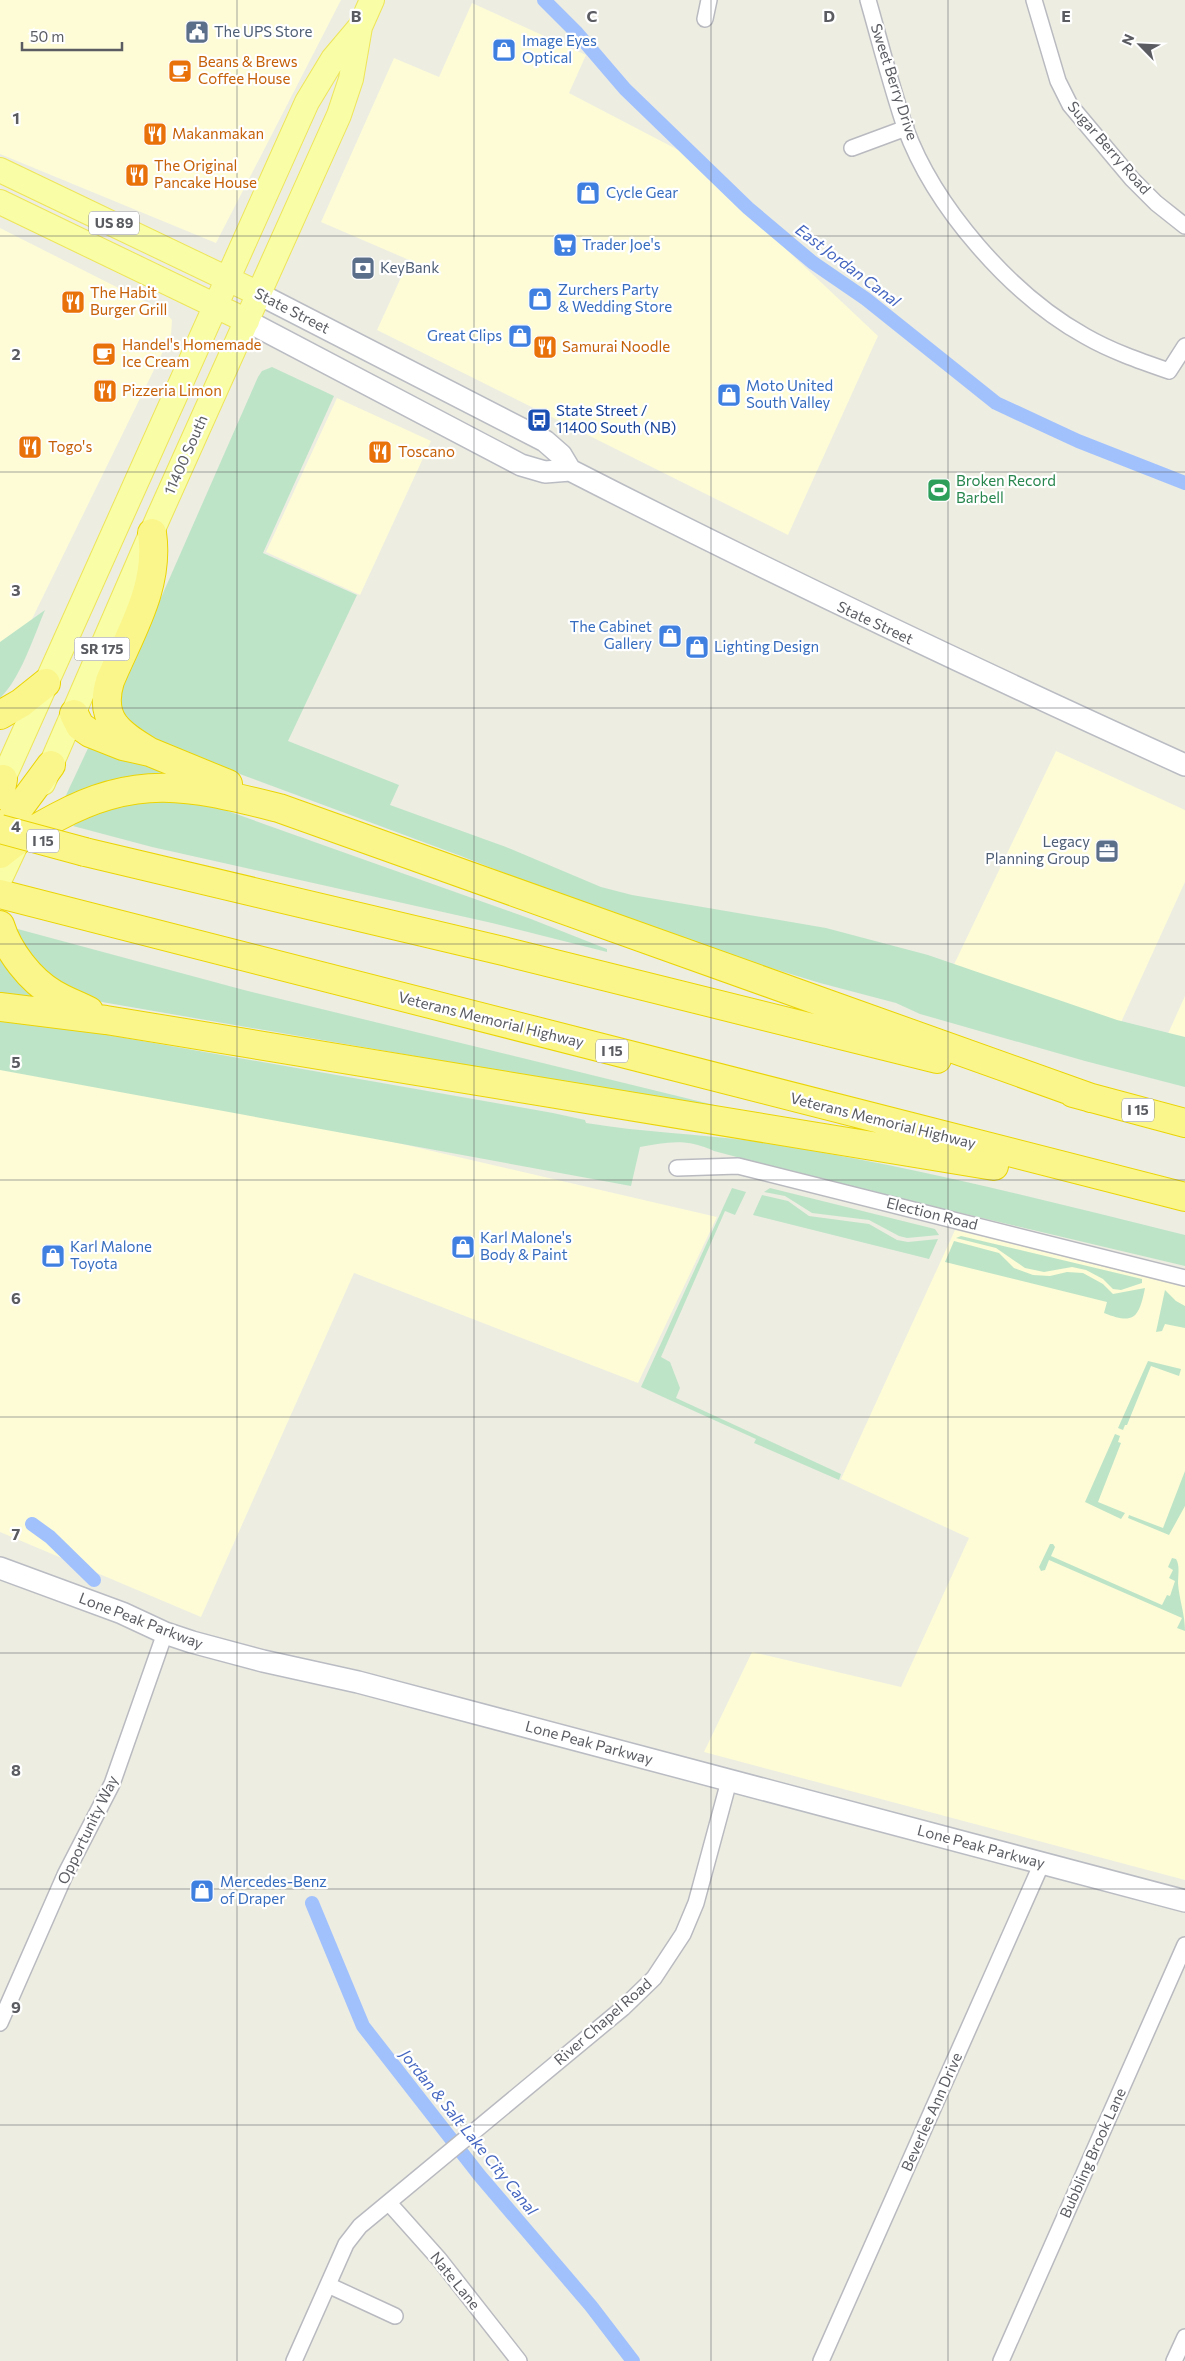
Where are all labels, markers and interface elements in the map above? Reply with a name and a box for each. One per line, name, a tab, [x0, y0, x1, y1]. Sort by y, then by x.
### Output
text: B	[351, 6, 362, 25]
text: C	[587, 6, 598, 25]
text: D	[823, 6, 835, 25]
text: E	[1061, 6, 1071, 25]
public building icon: The UPS Store	[184, 19, 210, 45]
scale bar	[22, 20, 122, 52]
north arrow	[1115, 20, 1165, 70]
street label: Sweet Berry Drive	[868, 21, 922, 142]
place label: The UPS Store	[214, 22, 312, 40]
text: 50 m	[30, 27, 64, 45]
place label: Image Eyes Optical	[522, 31, 597, 66]
text: N	[1118, 31, 1138, 48]
shop icon: Image Eyes Optical	[491, 37, 517, 63]
place label: Beans & Brews Coffee House	[198, 52, 298, 87]
cafe icon: Beans & Brews Coffee House	[167, 58, 193, 84]
street label: Sugar Berry Road	[1065, 97, 1155, 197]
text: 1	[12, 108, 20, 127]
restaurant icon: Makanmakan	[142, 121, 168, 147]
place label: Makanmakan	[172, 124, 264, 142]
place label: The Original Pancake House	[154, 156, 257, 191]
restaurant icon: The Original Pancake House	[124, 162, 150, 188]
shop icon: Cycle Gear	[575, 180, 601, 206]
place label: Cycle Gear	[606, 183, 678, 201]
road number: US 89	[89, 212, 139, 234]
water label: East Jordan Canal	[792, 219, 905, 311]
supermarket icon: Trader Joe's	[552, 232, 578, 258]
place label: Trader Joe's	[582, 235, 661, 253]
bank icon: KeyBank	[350, 255, 376, 281]
place label: KeyBank	[380, 258, 439, 276]
place label: Zurchers Party & Wedding Store	[558, 280, 672, 315]
place label: The Habit Burger Grill	[90, 283, 167, 318]
street label: State Street	[252, 284, 333, 337]
shop icon: Zurchers Party & Wedding Store	[527, 286, 553, 312]
restaurant icon: The Habit Burger Grill	[60, 289, 86, 315]
shop icon: Great Clips	[507, 323, 533, 349]
place label: Great Clips	[427, 326, 502, 344]
restaurant icon: Samurai Noodle	[532, 334, 558, 360]
place label: Handel's Homemade Ice Cream	[122, 335, 262, 370]
place label: Samurai Noodle	[562, 337, 670, 355]
cafe icon: Handel's Homemade Ice Cream	[91, 341, 117, 367]
text: 2	[11, 344, 21, 363]
place label: Moto United South Valley	[746, 376, 833, 411]
restaurant icon: Pizzeria Limon	[92, 378, 118, 404]
place label: Pizzeria Limon	[122, 381, 222, 399]
shop icon: Moto United South Valley	[716, 382, 742, 408]
place label: State Street / 11400 South (NB)	[556, 401, 676, 436]
bus stop icon: State Street / 11400 South (NB)	[526, 407, 552, 433]
street label: 11400 South	[160, 412, 211, 497]
restaurant icon: Togo's	[17, 434, 43, 460]
place label: Togo's	[48, 437, 92, 455]
restaurant icon: Toscano	[367, 439, 393, 465]
place label: Toscano	[398, 442, 455, 460]
place label: Broken Record Barbell	[956, 471, 1056, 506]
sports icon: Broken Record Barbell	[926, 477, 952, 503]
text: 3	[11, 580, 21, 599]
street label: State Street	[835, 597, 916, 648]
place label: The Cabinet Gallery	[570, 617, 652, 652]
shop icon: The Cabinet Gallery	[657, 623, 683, 649]
shop icon: Lighting Design	[684, 634, 710, 660]
place label: Lighting Design	[714, 637, 819, 655]
road number: SR 175	[74, 638, 130, 661]
text: 4	[11, 816, 21, 835]
road number: I 15	[27, 829, 59, 852]
place label: Legacy Planning Group	[985, 832, 1090, 867]
office icon: Legacy Planning Group	[1094, 838, 1120, 864]
street label: Veterans Memorial Highway	[397, 987, 586, 1051]
road number: I 15	[596, 1040, 628, 1062]
text: 5	[11, 1052, 21, 1071]
street label: Veterans Memorial Highway	[789, 1088, 978, 1152]
road number: I 15	[1122, 1098, 1154, 1122]
street label: Election Road	[885, 1193, 980, 1233]
place label: Karl Malone's Body & Paint	[480, 1228, 572, 1263]
shop icon: Karl Malone's Body & Paint	[450, 1234, 476, 1260]
place label: Karl Malone Toyota	[70, 1237, 152, 1272]
shop icon: Karl Malone Toyota	[40, 1243, 66, 1269]
text: 6	[11, 1288, 21, 1307]
text: 7	[12, 1524, 21, 1543]
street label: Lone Peak Parkway	[77, 1588, 206, 1652]
street label: Lone Peak Parkway	[523, 1716, 655, 1768]
text: 8	[11, 1760, 21, 1779]
street label: Opportunity Way	[53, 1772, 121, 1887]
street label: Lone Peak Parkway	[915, 1820, 1047, 1872]
place label: Mercedes-Benz of Draper	[220, 1872, 327, 1907]
shop icon: Mercedes-Benz of Draper	[189, 1878, 215, 1904]
street label: River Chapel Road	[550, 1974, 655, 2068]
text: 9	[11, 1997, 21, 2016]
water label: Jordan & Salt Lake City Canal	[395, 2043, 543, 2219]
street label: Beverlee Ann Drive	[897, 2049, 965, 2174]
street label: Bubbling Brook Lane	[1055, 2085, 1129, 2220]
street label: Nate Lane	[427, 2248, 485, 2313]

